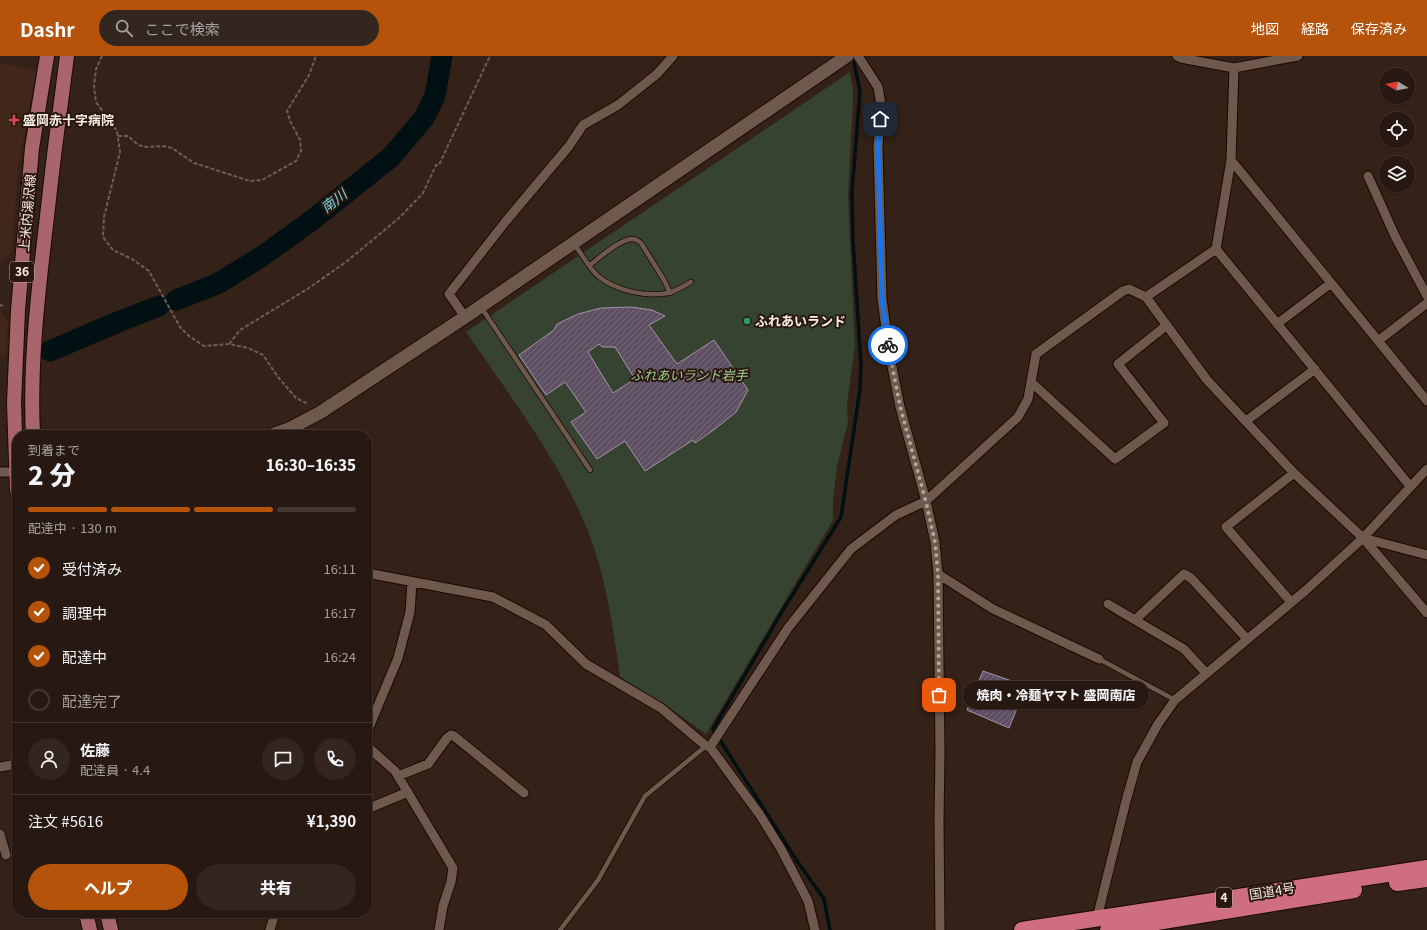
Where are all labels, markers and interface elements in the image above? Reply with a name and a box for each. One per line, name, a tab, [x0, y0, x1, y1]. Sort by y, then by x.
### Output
search box	[99, 10, 379, 46]
text: Dashr	[20, 15, 75, 42]
icon: search	[113, 17, 135, 39]
text: ここで検索	[145, 18, 220, 39]
text: 地図	[1251, 18, 1279, 38]
text: 経路	[1301, 18, 1329, 38]
text: 保存済み	[1351, 18, 1407, 38]
north arrow	[1379, 68, 1415, 104]
map controls	[1379, 68, 1415, 192]
pin	[863, 102, 897, 136]
icon: home	[869, 108, 891, 130]
place label: 盛岡赤十字病院	[23, 110, 114, 129]
button: locate	[1379, 112, 1415, 148]
marker: 盛岡赤十字病院	[8, 114, 20, 126]
button: layers	[1379, 156, 1415, 192]
street label: 上米内湯沢線	[14, 173, 39, 253]
water label: 南川	[316, 182, 352, 217]
road number: 36	[10, 262, 34, 282]
place label: ふれあいランド	[755, 311, 846, 330]
marker: ふれあいランド	[742, 316, 752, 326]
courier	[868, 325, 908, 365]
icon: bike	[877, 334, 899, 356]
park label: ふれあいランド岩手	[630, 365, 748, 384]
text: 到着まで	[28, 440, 80, 459]
text: 16:30–16:35	[266, 454, 356, 475]
text: 2 分	[28, 455, 76, 492]
text: 配達中 · 130 m	[28, 518, 117, 537]
icon: check	[28, 557, 50, 579]
text: 受付済み	[62, 558, 122, 579]
text: 16:11	[324, 559, 356, 578]
icon: check	[28, 601, 50, 623]
text: 調理中	[62, 602, 107, 623]
text: 16:17	[324, 603, 356, 622]
icon: check	[28, 645, 50, 667]
text: 配達中	[62, 646, 107, 667]
text: 16:24	[324, 647, 356, 666]
pin	[922, 678, 956, 712]
callout: 焼肉・冷麺ヤマト 盛岡南店	[963, 681, 1149, 709]
icon: bag	[928, 684, 950, 706]
text: 焼肉・冷麺ヤマト 盛岡南店	[977, 685, 1135, 704]
text: 配達完了	[62, 690, 122, 711]
button: person	[28, 738, 70, 780]
button: chat	[262, 738, 304, 780]
button: phone	[314, 738, 356, 780]
text: 佐藤	[80, 739, 110, 760]
text: 配達員 · 4.4	[80, 760, 150, 779]
text: 注文 #5616	[28, 810, 103, 831]
text: ¥1,390	[307, 810, 356, 831]
button: ヘルプ	[28, 864, 188, 910]
button: 共有	[196, 864, 356, 910]
street label: 国道4号	[1248, 878, 1296, 904]
road number: 4	[1216, 888, 1232, 908]

